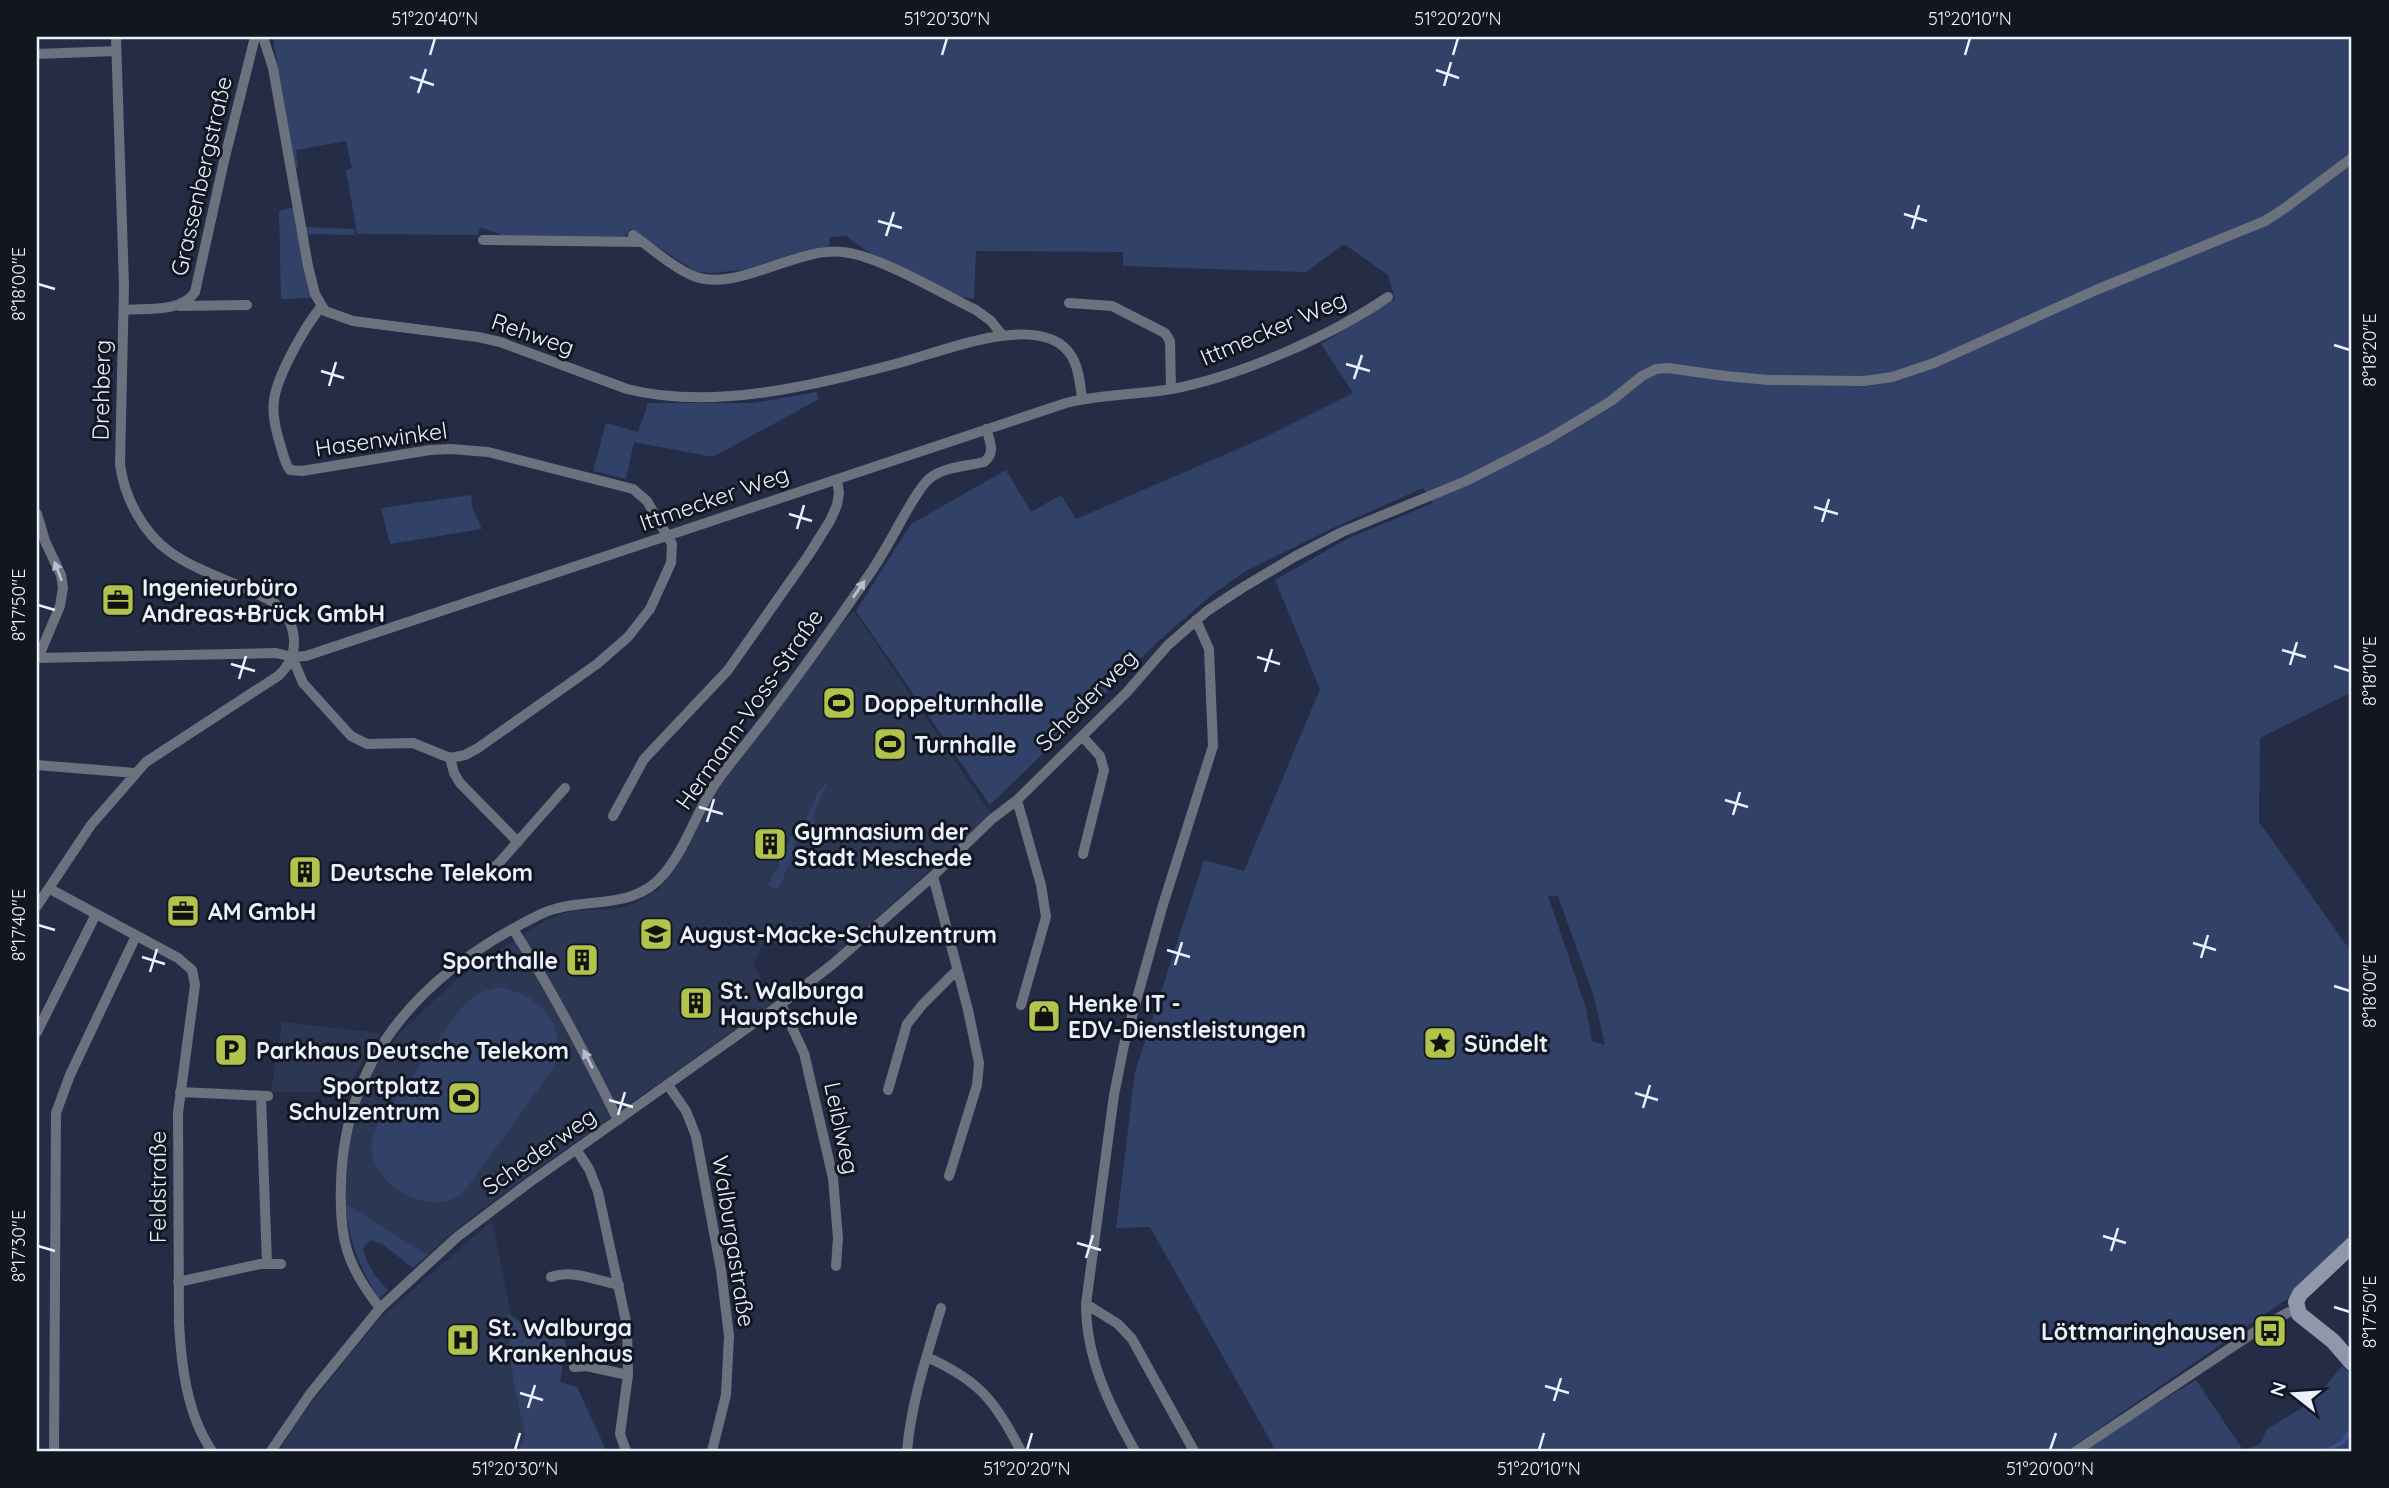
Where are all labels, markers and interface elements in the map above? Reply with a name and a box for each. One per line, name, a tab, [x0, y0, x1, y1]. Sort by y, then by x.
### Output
text: 51°20'40"N	[392, 7, 478, 30]
text: 51°20'30"N	[904, 7, 990, 30]
text: 51°20'20"N	[1414, 7, 1502, 30]
text: 51°20'10"N	[1928, 7, 2012, 30]
street label: Grassenbergstraße	[164, 73, 238, 279]
text: 8°18'00"E	[7, 247, 30, 321]
street label: Ittmecker Weg	[1195, 284, 1351, 372]
street label: Rehweg	[488, 306, 578, 362]
text: 8°18'20"E	[2358, 313, 2381, 387]
street label: Drehberg	[86, 339, 116, 441]
street label: Hasenwinkel	[313, 415, 449, 463]
street label: Ittmecker Weg	[635, 459, 793, 537]
one-way arrow	[52, 560, 63, 581]
text: 8°17'50"E	[7, 569, 30, 641]
place label: Ingenieurbüro Andreas+Brück GmbH	[142, 573, 385, 628]
one-way arrow	[852, 580, 866, 598]
office icon: Ingenieurbüro Andreas+Brück GmbH	[99, 581, 137, 619]
street label: Hermann-Voss-Straße	[669, 603, 829, 815]
text: 8°18'10"E	[2358, 636, 2381, 706]
street label: Schederweg	[1029, 643, 1143, 757]
sports icon: Doppelturnhalle	[820, 684, 858, 722]
place label: Doppelturnhalle	[864, 689, 1044, 718]
sports icon: Turnhalle	[871, 725, 909, 763]
place label: Turnhalle	[914, 730, 1017, 759]
place label: Gymnasium der Stadt Meschede	[794, 817, 972, 872]
building icon: Gymnasium der Stadt Meschede	[751, 825, 789, 863]
building icon: Deutsche Telekom	[286, 853, 324, 891]
place label: Deutsche Telekom	[330, 858, 533, 887]
text: 8°17'40"E	[7, 889, 30, 961]
office icon: AM GmbH	[164, 892, 202, 930]
place label: AM GmbH	[208, 897, 316, 926]
school or university icon: August-Macke-Schulzentrum	[637, 915, 675, 953]
place label: August-Macke-Schulzentrum	[680, 920, 997, 949]
building icon: Sporthalle	[563, 941, 601, 979]
place label: Sporthalle	[442, 946, 558, 975]
text: 8°18'00"E	[2358, 954, 2381, 1028]
place label: St. Walburga Hauptschule	[720, 976, 864, 1031]
building icon: St. Walburga Hauptschule	[677, 984, 715, 1022]
place label: Henke IT - EDV-Dienstleistungen	[1068, 989, 1306, 1044]
shop icon: Henke IT - EDV-Dienstleistungen	[1025, 997, 1063, 1035]
place icon: Sündelt	[1421, 1024, 1459, 1062]
place label: Sündelt	[1464, 1029, 1549, 1058]
parking icon: Parkhaus Deutsche Telekom	[212, 1031, 250, 1069]
place label: Parkhaus Deutsche Telekom	[256, 1036, 569, 1065]
one-way arrow	[582, 1049, 593, 1069]
place label: Sportplatz Schulzentrum	[289, 1071, 440, 1126]
sports icon: Sportplatz Schulzentrum	[445, 1079, 483, 1117]
street label: Leiblweg	[818, 1079, 866, 1177]
street label: Schederweg	[476, 1101, 602, 1201]
street label: Feldstraße	[143, 1131, 172, 1243]
street label: Walburgastraße	[706, 1153, 762, 1329]
text: 8°17'30"E	[7, 1210, 30, 1282]
text: 8°17'50"E	[2358, 1276, 2381, 1348]
bus stop icon: Löttmaringhausen	[2251, 1312, 2289, 1350]
place label: St. Walburga Krankenhaus	[488, 1313, 633, 1368]
place label: Löttmaringhausen	[2041, 1317, 2246, 1346]
hospital icon: St. Walburga Krankenhaus	[444, 1321, 482, 1359]
north arrow	[2260, 1358, 2330, 1428]
text: N	[2264, 1379, 2291, 1399]
text: 51°20'30"N	[472, 1457, 558, 1480]
text: 51°20'20"N	[983, 1457, 1071, 1480]
text: 51°20'10"N	[1497, 1457, 1581, 1480]
text: 51°20'00"N	[2006, 1457, 2094, 1480]

